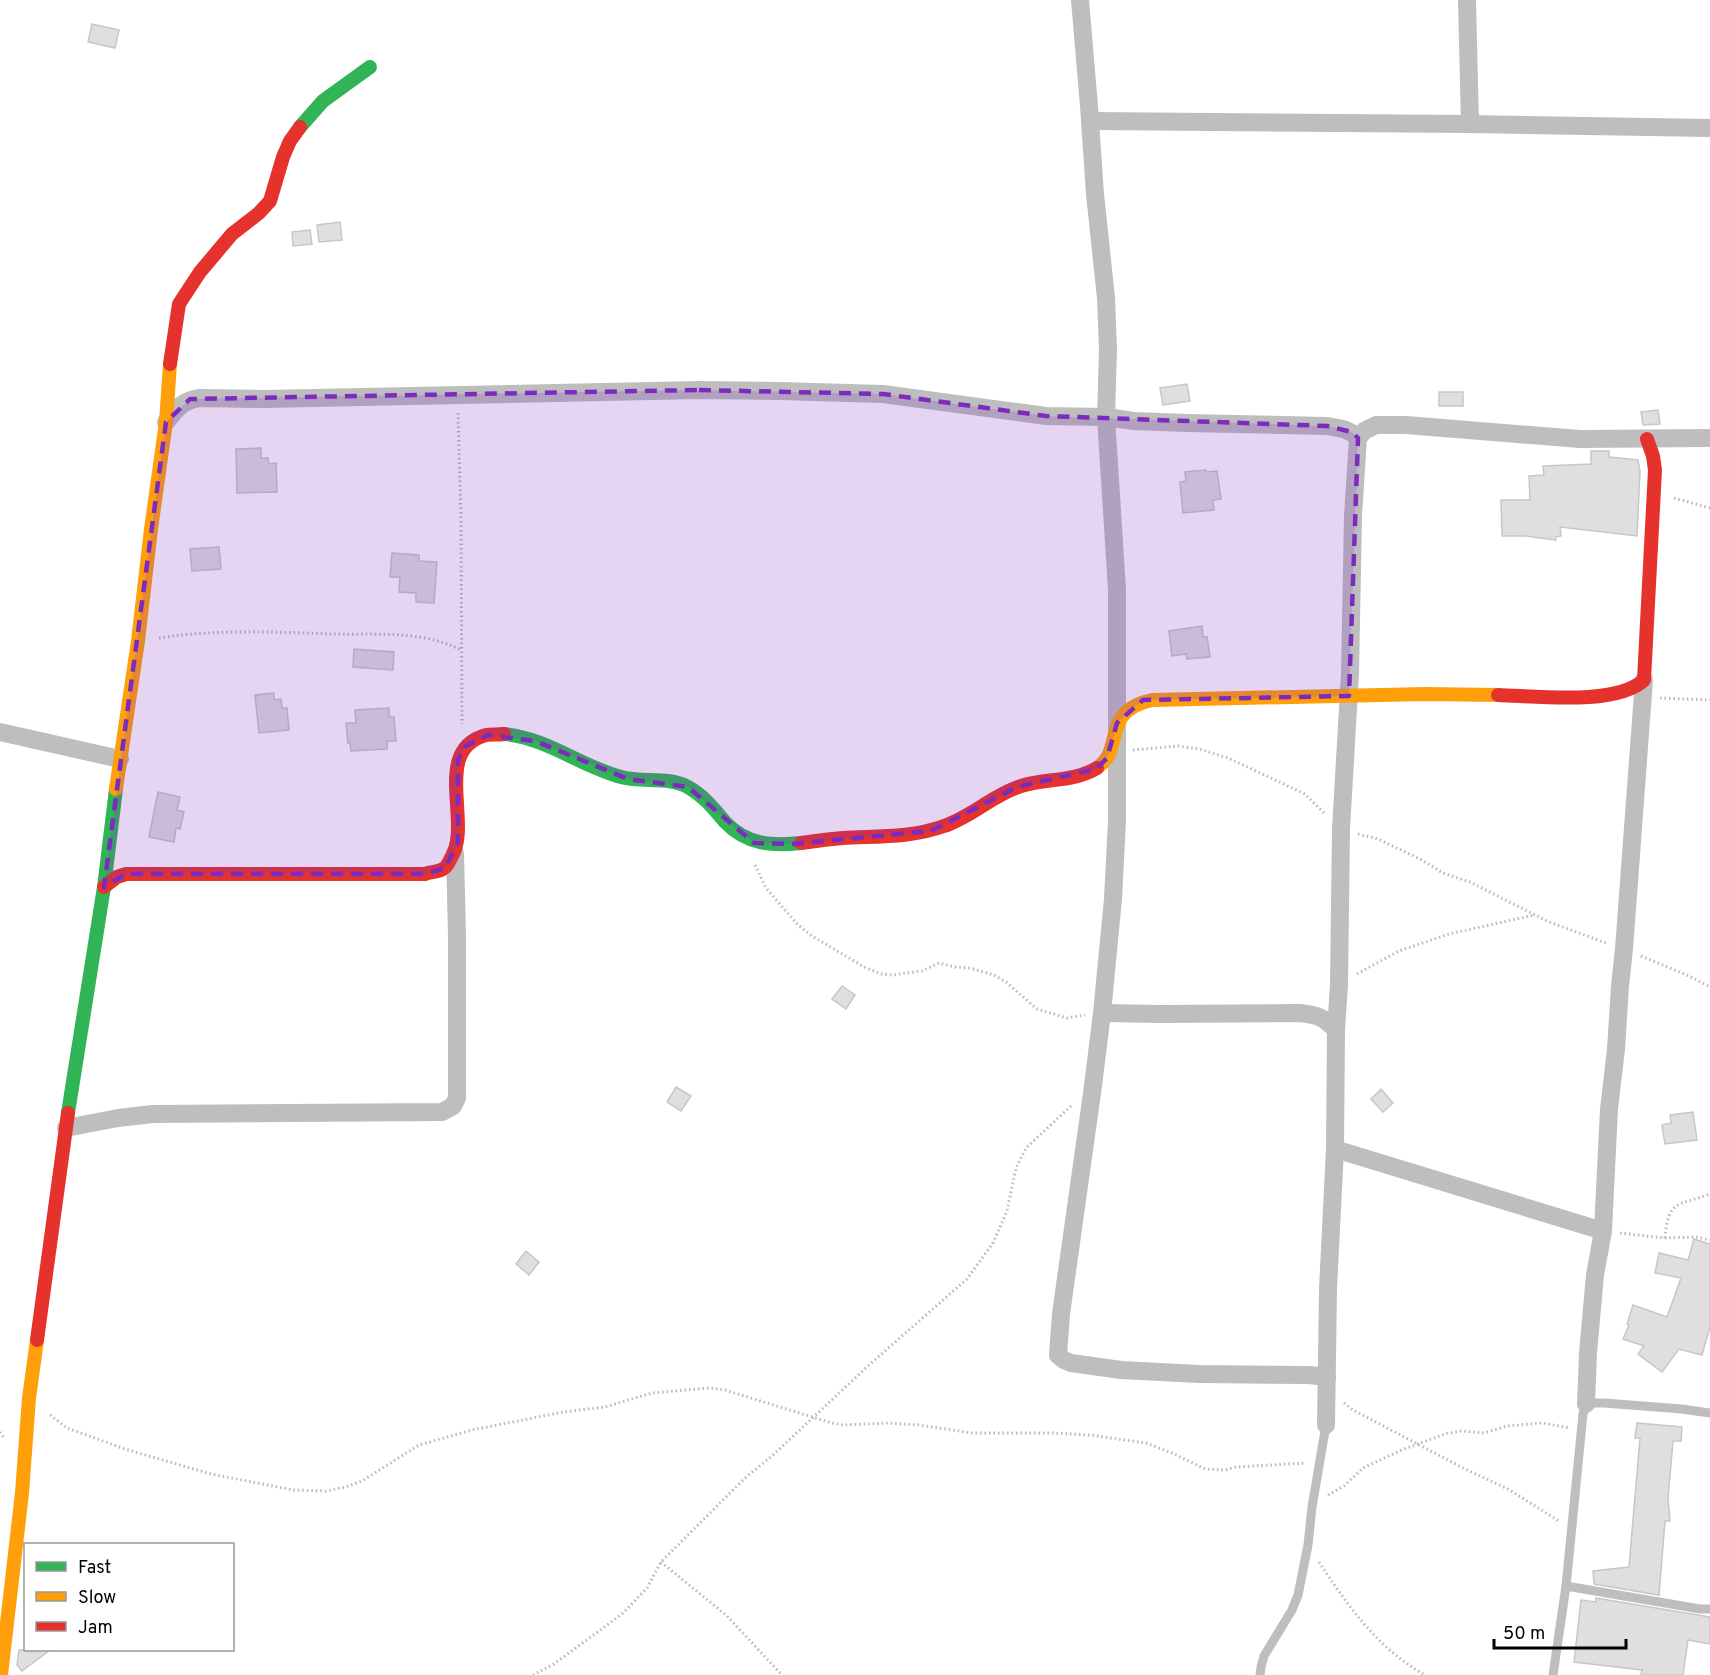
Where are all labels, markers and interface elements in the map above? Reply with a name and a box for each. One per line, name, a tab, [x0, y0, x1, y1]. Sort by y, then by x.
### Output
legend	[24, 1543, 234, 1651]
text: Fast	[78, 1557, 111, 1580]
text: Slow	[78, 1587, 116, 1610]
scale bar	[1494, 1612, 1626, 1650]
text: Jam	[78, 1617, 113, 1640]
text: 50 m	[1503, 1623, 1545, 1646]

